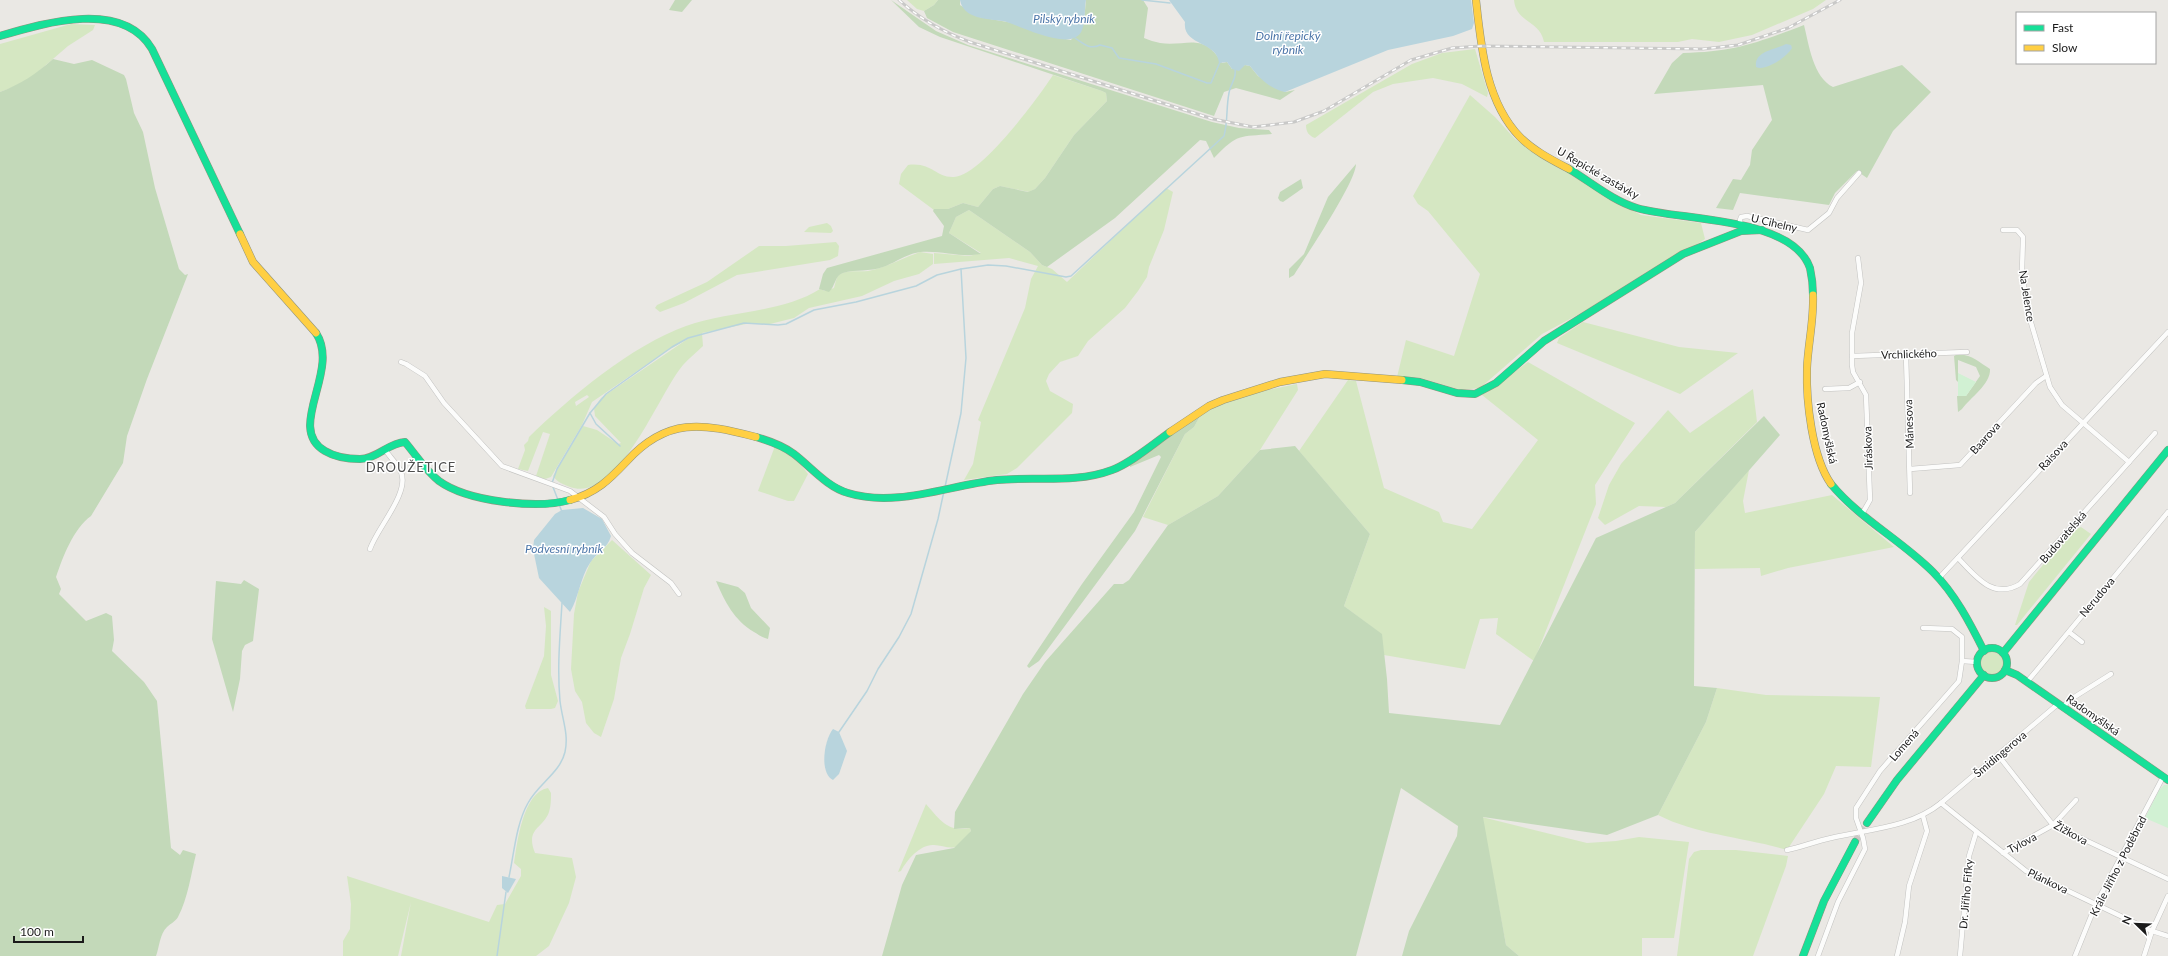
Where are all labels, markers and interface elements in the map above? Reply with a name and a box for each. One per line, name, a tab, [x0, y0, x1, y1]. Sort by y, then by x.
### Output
water label: Pilský rybník	[1033, 11, 1095, 26]
legend	[2016, 12, 2156, 64]
text: Fast	[2052, 20, 2074, 35]
water label: Dolní řepický rybník	[1256, 28, 1321, 57]
text: Slow	[2052, 40, 2078, 55]
street label: U Řepické zastávky	[1555, 144, 1642, 202]
street label: U Cihelny	[1750, 211, 1799, 234]
street label: Na Jelence	[2017, 269, 2038, 323]
street label: Vrchlického	[1881, 346, 1937, 361]
street label: Mánesova	[1901, 399, 1916, 449]
street label: Radomyšlská	[1815, 401, 1840, 465]
street label: Baarova	[1967, 419, 2002, 456]
street label: Jiráskova	[1860, 426, 1875, 470]
street label: Raisova	[2035, 437, 2070, 473]
district label: DROUŽETICE	[366, 459, 456, 475]
street label: Budovatelská	[2037, 508, 2089, 565]
water label: Podvesní rybník	[525, 541, 603, 556]
street label: Nerudova	[2076, 574, 2117, 619]
street label: Radomyšlská	[2064, 691, 2123, 738]
street label: Lomená	[1886, 726, 1921, 763]
street label: Šmidingerova	[1971, 728, 2029, 779]
street label: Krále Jiřího z Poděbrad	[2087, 813, 2148, 918]
street label: Žižkova	[2052, 818, 2090, 847]
street label: Tylova	[2005, 830, 2038, 856]
street label: Dr. Jiřího Fifky	[1956, 858, 1975, 929]
street label: Plánkova	[2026, 865, 2070, 896]
north arrow	[2116, 904, 2156, 944]
text: N	[2119, 913, 2134, 926]
scale bar	[14, 918, 83, 944]
text: 100 m	[20, 924, 54, 939]

